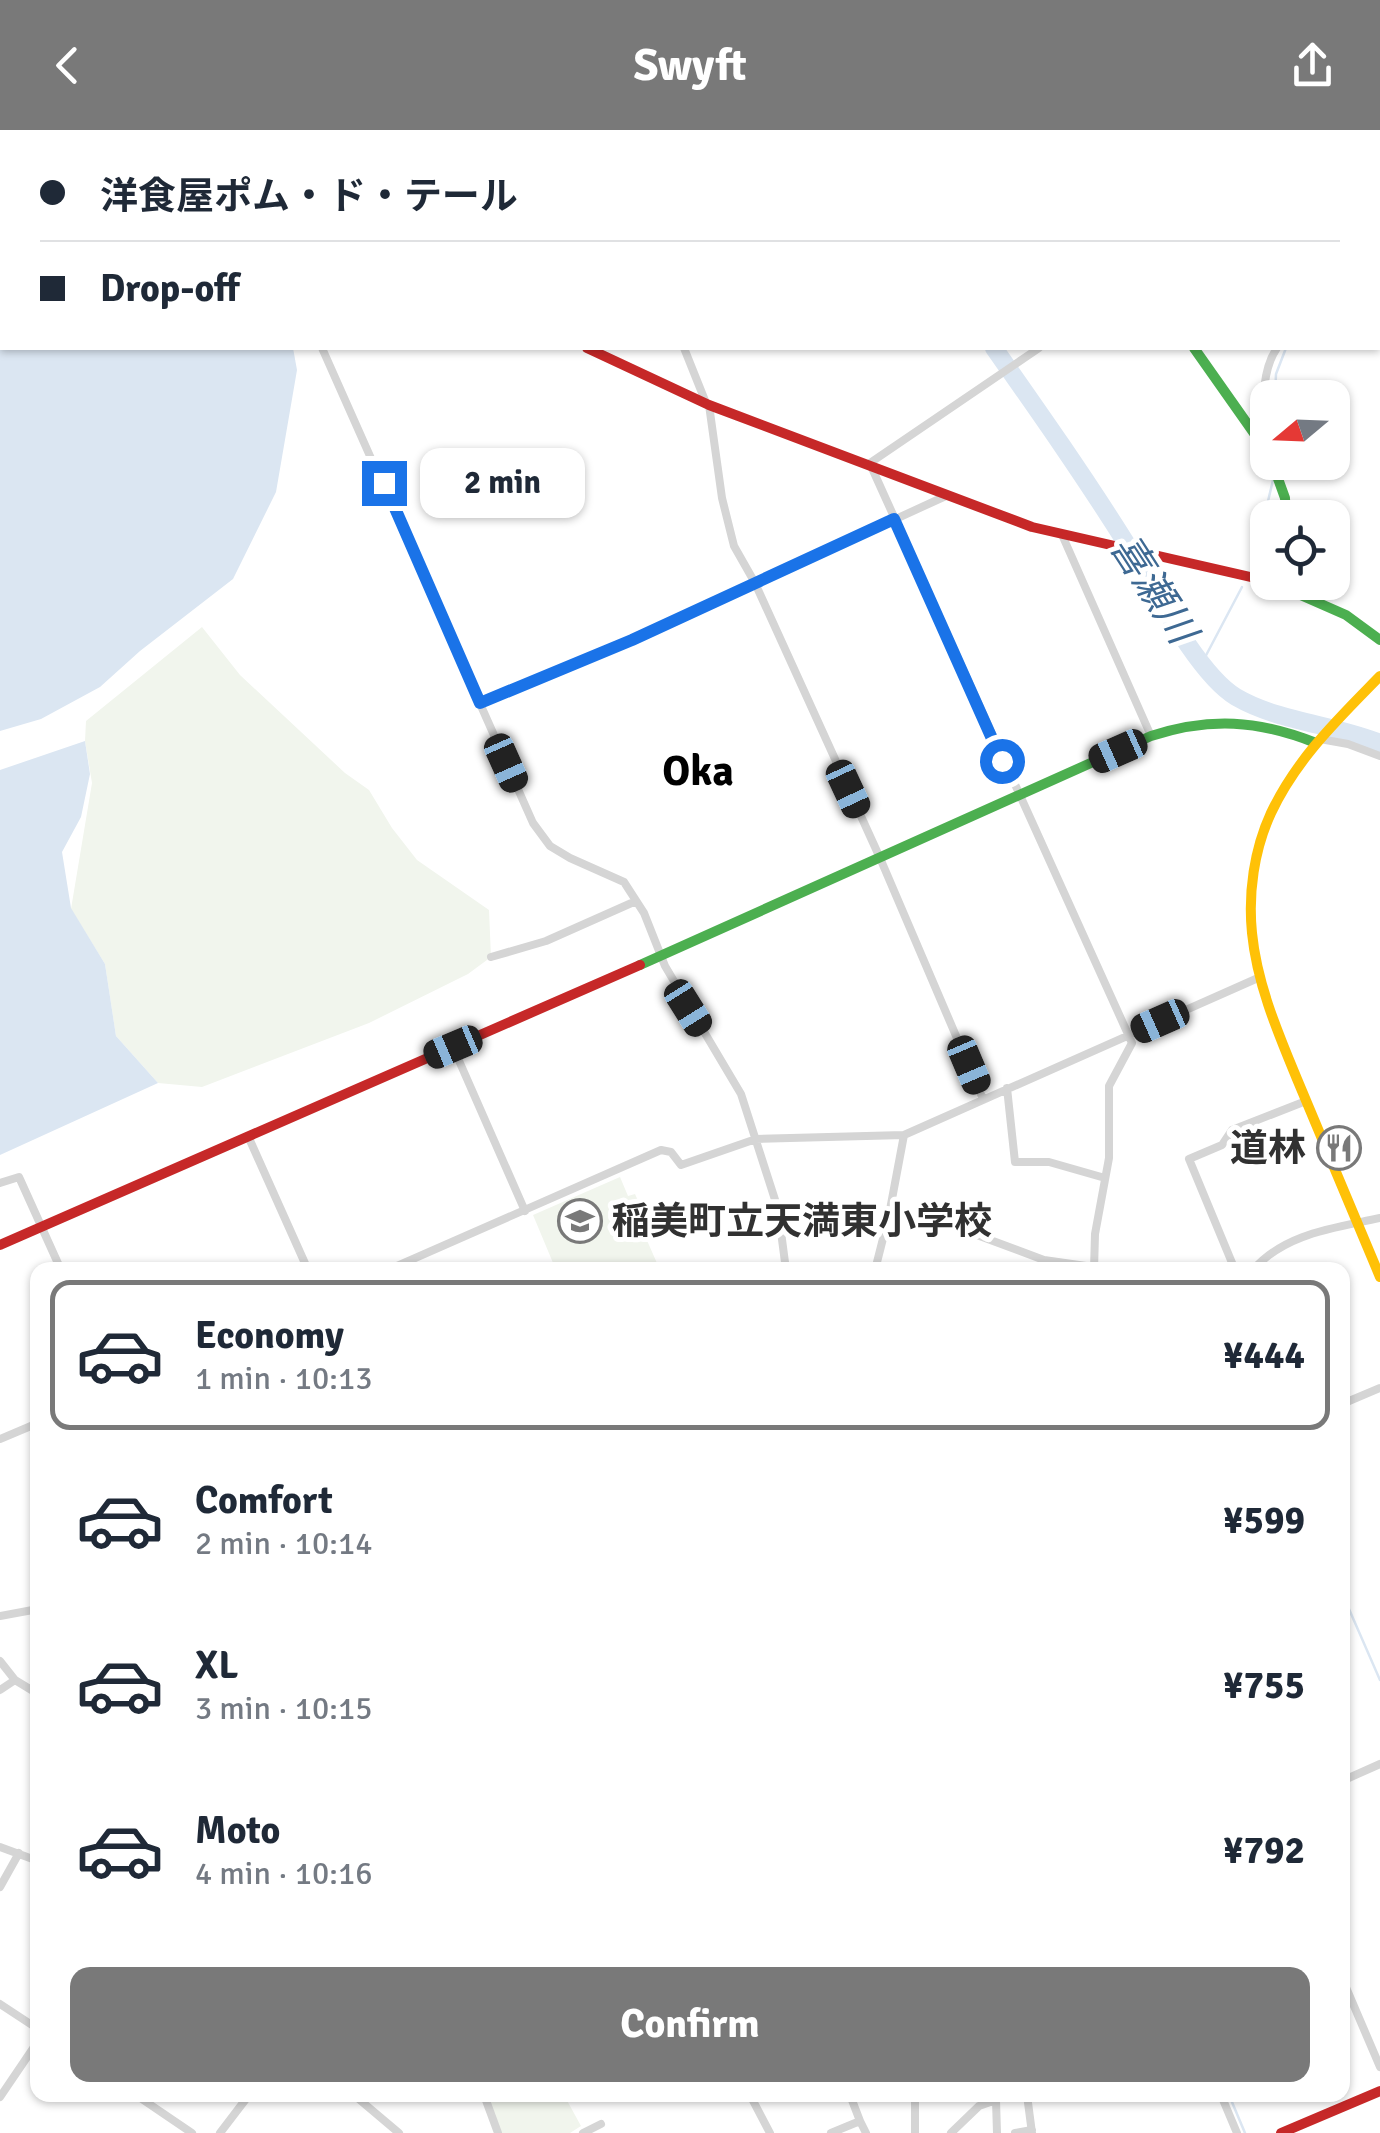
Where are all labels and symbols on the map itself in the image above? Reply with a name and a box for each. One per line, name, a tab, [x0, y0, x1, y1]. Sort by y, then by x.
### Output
north arrow	[1250, 380, 1350, 480]
callout: 2 min	[419, 448, 584, 518]
route end	[362, 461, 407, 506]
water label: 喜瀬川	[1099, 525, 1209, 656]
car	[1084, 725, 1152, 777]
car	[480, 729, 532, 797]
route start	[980, 739, 1025, 784]
district label: Oka	[662, 746, 734, 797]
car	[822, 755, 874, 823]
car	[659, 975, 717, 1041]
car	[1126, 995, 1194, 1047]
car	[420, 1021, 486, 1073]
car	[943, 1032, 995, 1098]
place label: 道林	[1230, 1125, 1306, 1172]
restaurant icon: 道林	[1316, 1125, 1362, 1171]
school or university icon: 稲美町立天満東小学校	[557, 1198, 603, 1244]
place label: 稲美町立天満東小学校	[612, 1198, 992, 1245]

